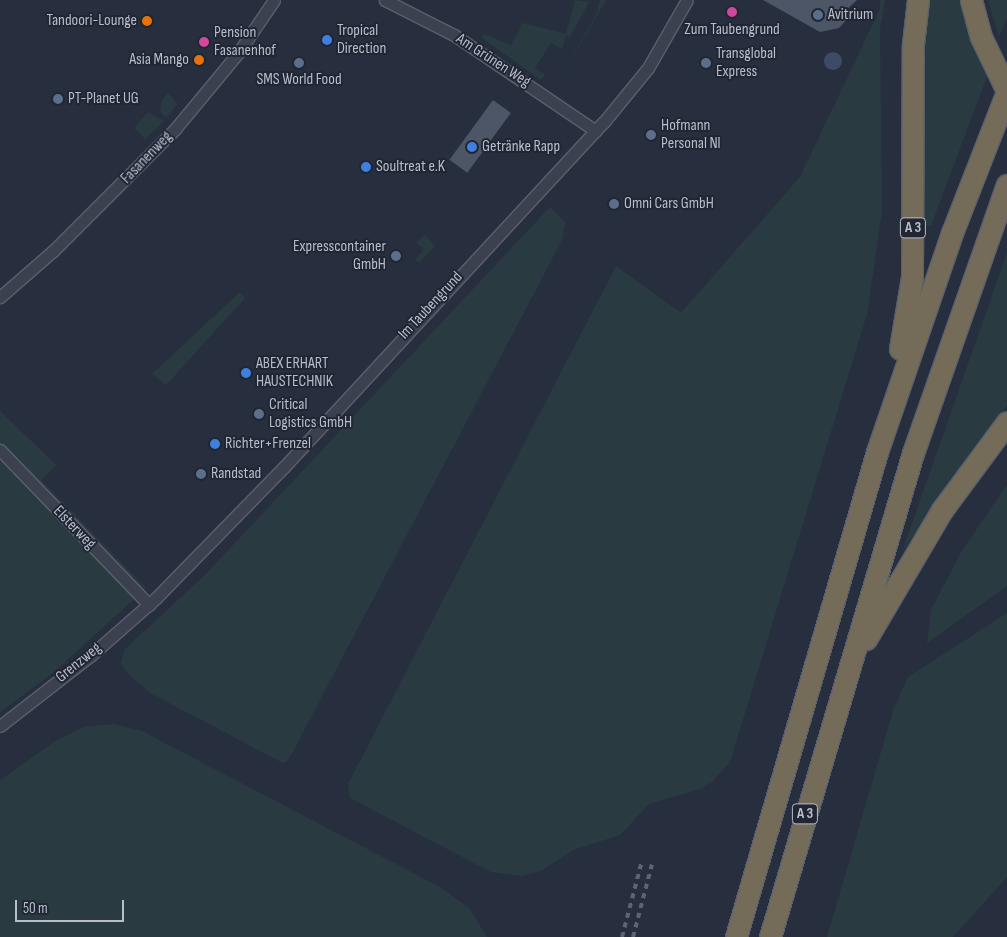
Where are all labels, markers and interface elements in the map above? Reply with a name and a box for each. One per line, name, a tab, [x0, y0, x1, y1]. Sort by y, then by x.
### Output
place label: Avitrium	[828, 5, 873, 25]
marker: Zum Taubengrund	[726, 6, 738, 18]
marker: Avitrium	[812, 9, 824, 21]
place label: Tandoori-Lounge	[46, 11, 137, 31]
marker: Tandoori-Lounge	[141, 15, 153, 27]
place label: Zum Taubengrund	[684, 20, 780, 40]
place label: Tropical Direction	[337, 21, 386, 59]
place label: Pension Fasanenhof	[214, 23, 276, 61]
street label: Am Grünen Weg	[452, 30, 534, 92]
marker: Tropical Direction	[321, 34, 333, 46]
marker: Pension Fasanenhof	[198, 36, 210, 48]
place label: Transglobal Express	[716, 44, 776, 82]
place label: Asia Mango	[129, 50, 189, 70]
marker: Asia Mango	[193, 54, 205, 66]
marker: SMS World Food	[293, 57, 305, 69]
marker: Transglobal Express	[700, 57, 712, 69]
place label: SMS World Food	[256, 70, 342, 90]
place label: PT-Planet UG	[68, 89, 139, 109]
marker: PT-Planet UG	[52, 93, 64, 105]
place label: Hofmann Personal Nl	[661, 116, 721, 154]
street label: Fasanenweg	[117, 128, 177, 188]
marker: Hofmann Personal Nl	[645, 129, 657, 141]
place label: Getränke Rapp	[482, 137, 560, 157]
marker: Getränke Rapp	[466, 141, 478, 153]
place label: Soultreat e.K	[376, 157, 445, 177]
marker: Soultreat e.K	[360, 161, 372, 173]
place label: Omni Cars GmbH	[624, 194, 714, 214]
marker: Omni Cars GmbH	[608, 198, 620, 210]
road number: A 3	[899, 216, 927, 240]
place label: Expresscontainer GmbH	[293, 237, 386, 275]
marker: Expresscontainer GmbH	[390, 250, 402, 262]
street label: Im Taubengrund	[395, 268, 467, 344]
place label: ABEX ERHART HAUSTECHNIK	[256, 354, 333, 392]
marker: ABEX ERHART HAUSTECHNIK	[240, 367, 252, 379]
place label: Critical Logistics GmbH	[269, 395, 352, 433]
marker: Critical Logistics GmbH	[253, 408, 265, 420]
place label: Richter+Frenzel	[225, 434, 311, 454]
marker: Richter+Frenzel	[209, 438, 221, 450]
place label: Randstad	[211, 464, 261, 484]
marker: Randstad	[195, 468, 207, 480]
street label: Elsterweg	[49, 502, 99, 554]
street label: Grenzweg	[52, 639, 106, 687]
road number: A 3	[791, 802, 819, 826]
scale bar	[18, 890, 126, 922]
text: 50 m	[23, 899, 48, 918]

